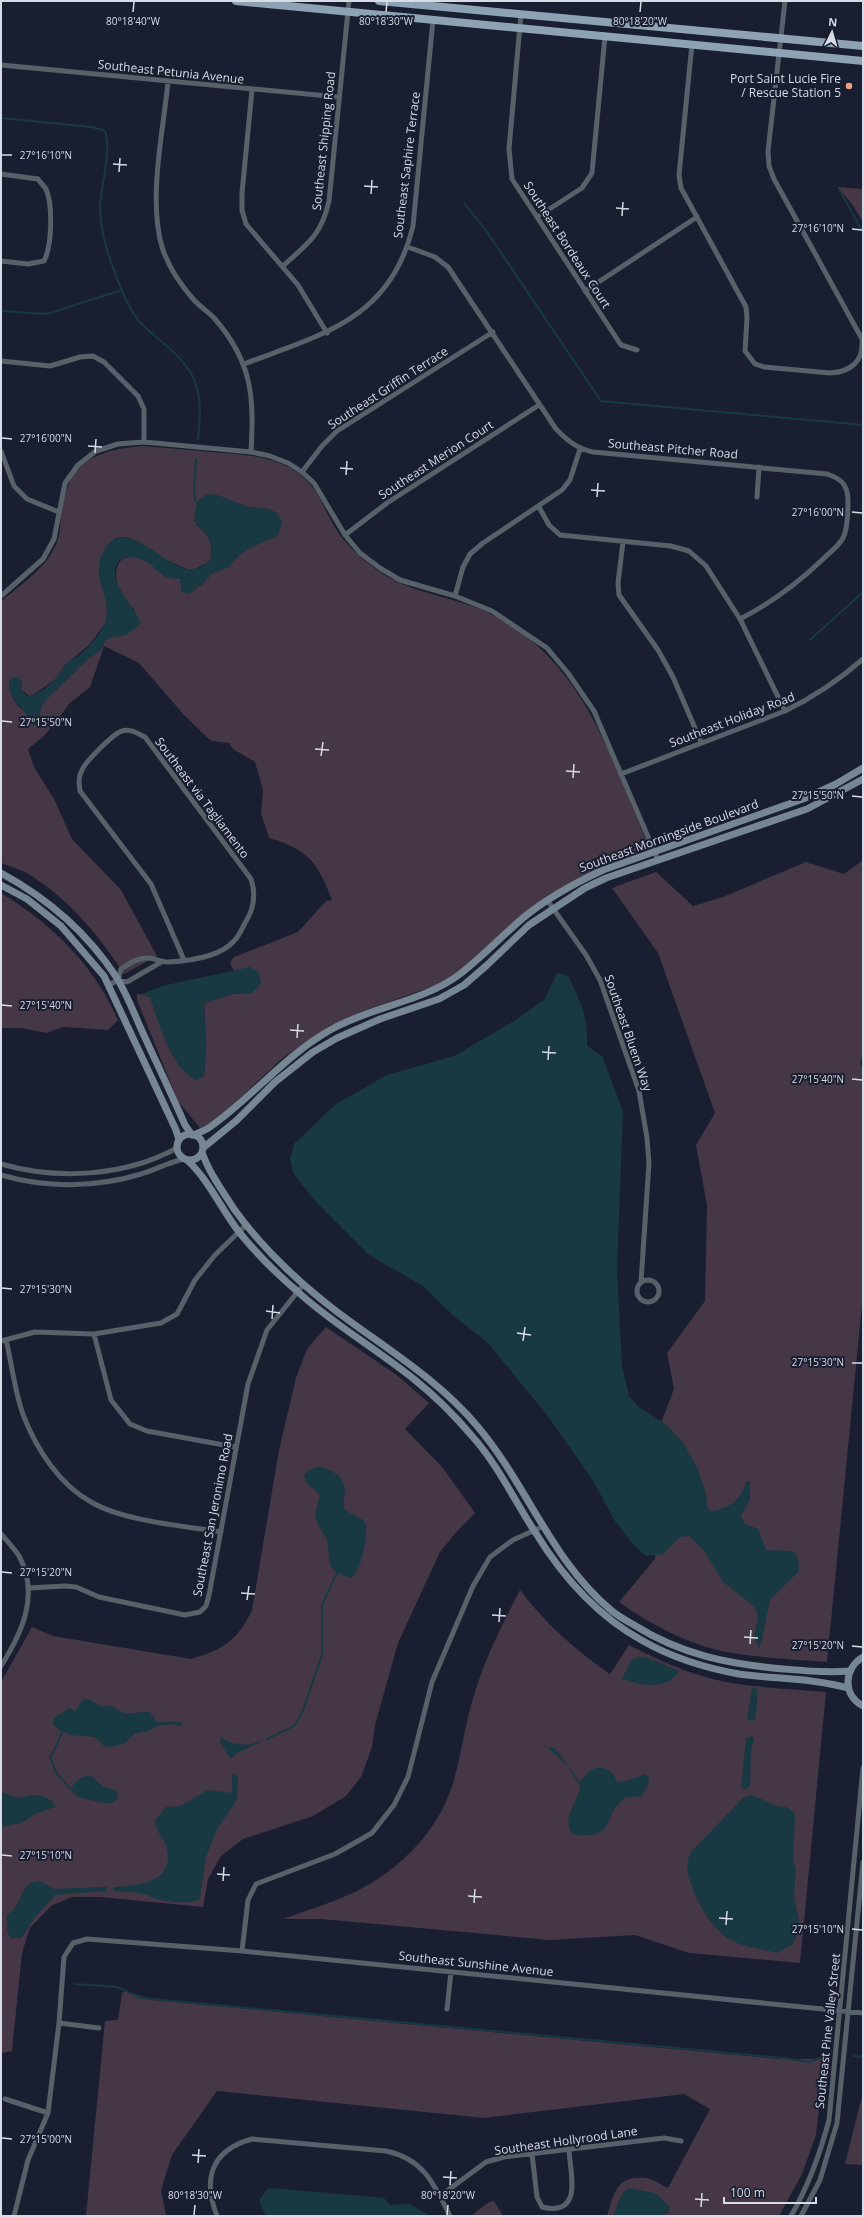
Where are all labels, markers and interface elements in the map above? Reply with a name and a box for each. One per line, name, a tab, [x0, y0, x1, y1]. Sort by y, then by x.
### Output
north arrow	[812, 12, 852, 52]
text: 80°18'40"W	[106, 14, 161, 28]
text: 80°18'30"W	[359, 14, 414, 28]
text: 80°18'20"W	[613, 14, 668, 28]
text: N	[828, 14, 838, 29]
street label: Southeast Petunia Avenue	[97, 55, 245, 88]
place label: Port Saint Lucie Fire / Rescue Station 5	[730, 70, 841, 101]
street label: Southeast Shipping Road	[308, 71, 339, 211]
marker: Port Saint Lucie Fire / Rescue Station 5	[844, 81, 854, 91]
street label: Southeast Saphire Terrace	[389, 91, 424, 239]
text: 27°16'10"N	[20, 148, 72, 162]
street label: Southeast Bordeaux Court	[520, 178, 615, 311]
text: 27°16'10"N	[792, 221, 844, 235]
street label: Southeast Griffin Terrace	[324, 342, 451, 433]
street label: Southeast Merion Court	[375, 416, 496, 503]
text: 27°16'00"N	[20, 431, 72, 445]
street label: Southeast Pitcher Road	[607, 434, 739, 463]
text: 27°16'00"N	[792, 505, 844, 519]
street label: Southeast Holiday Road	[667, 688, 797, 751]
text: 27°15'50"N	[20, 715, 72, 729]
street label: Southeast via Tagliamento	[151, 734, 254, 862]
text: 27°15'50"N	[792, 788, 844, 802]
street label: Southeast Morningside Boulevard	[577, 795, 761, 876]
street label: Southeast Bluem Way	[601, 972, 657, 1094]
text: 27°15'40"N	[20, 998, 72, 1012]
text: 27°15'40"N	[792, 1072, 844, 1086]
text: 27°15'30"N	[20, 1282, 72, 1296]
text: 27°15'30"N	[792, 1355, 844, 1369]
street label: Southeast San Jeronimo Road	[188, 1432, 237, 1598]
text: 27°15'20"N	[20, 1565, 72, 1579]
text: 27°15'20"N	[792, 1638, 844, 1652]
text: 27°15'10"N	[20, 1848, 72, 1862]
text: 27°15'10"N	[792, 1922, 844, 1936]
street label: Southeast Sunshine Avenue	[398, 1947, 555, 1980]
street label: Southeast Pine Valley Street	[811, 1952, 844, 2109]
street label: Southeast Hollyrood Lane	[493, 2122, 639, 2159]
text: 27°15'00"N	[20, 2132, 72, 2146]
scale bar	[724, 2179, 816, 2205]
text: 100 m	[730, 2184, 765, 2201]
text: 80°18'30"W	[168, 2188, 223, 2202]
text: 80°18'20"W	[421, 2188, 476, 2202]

